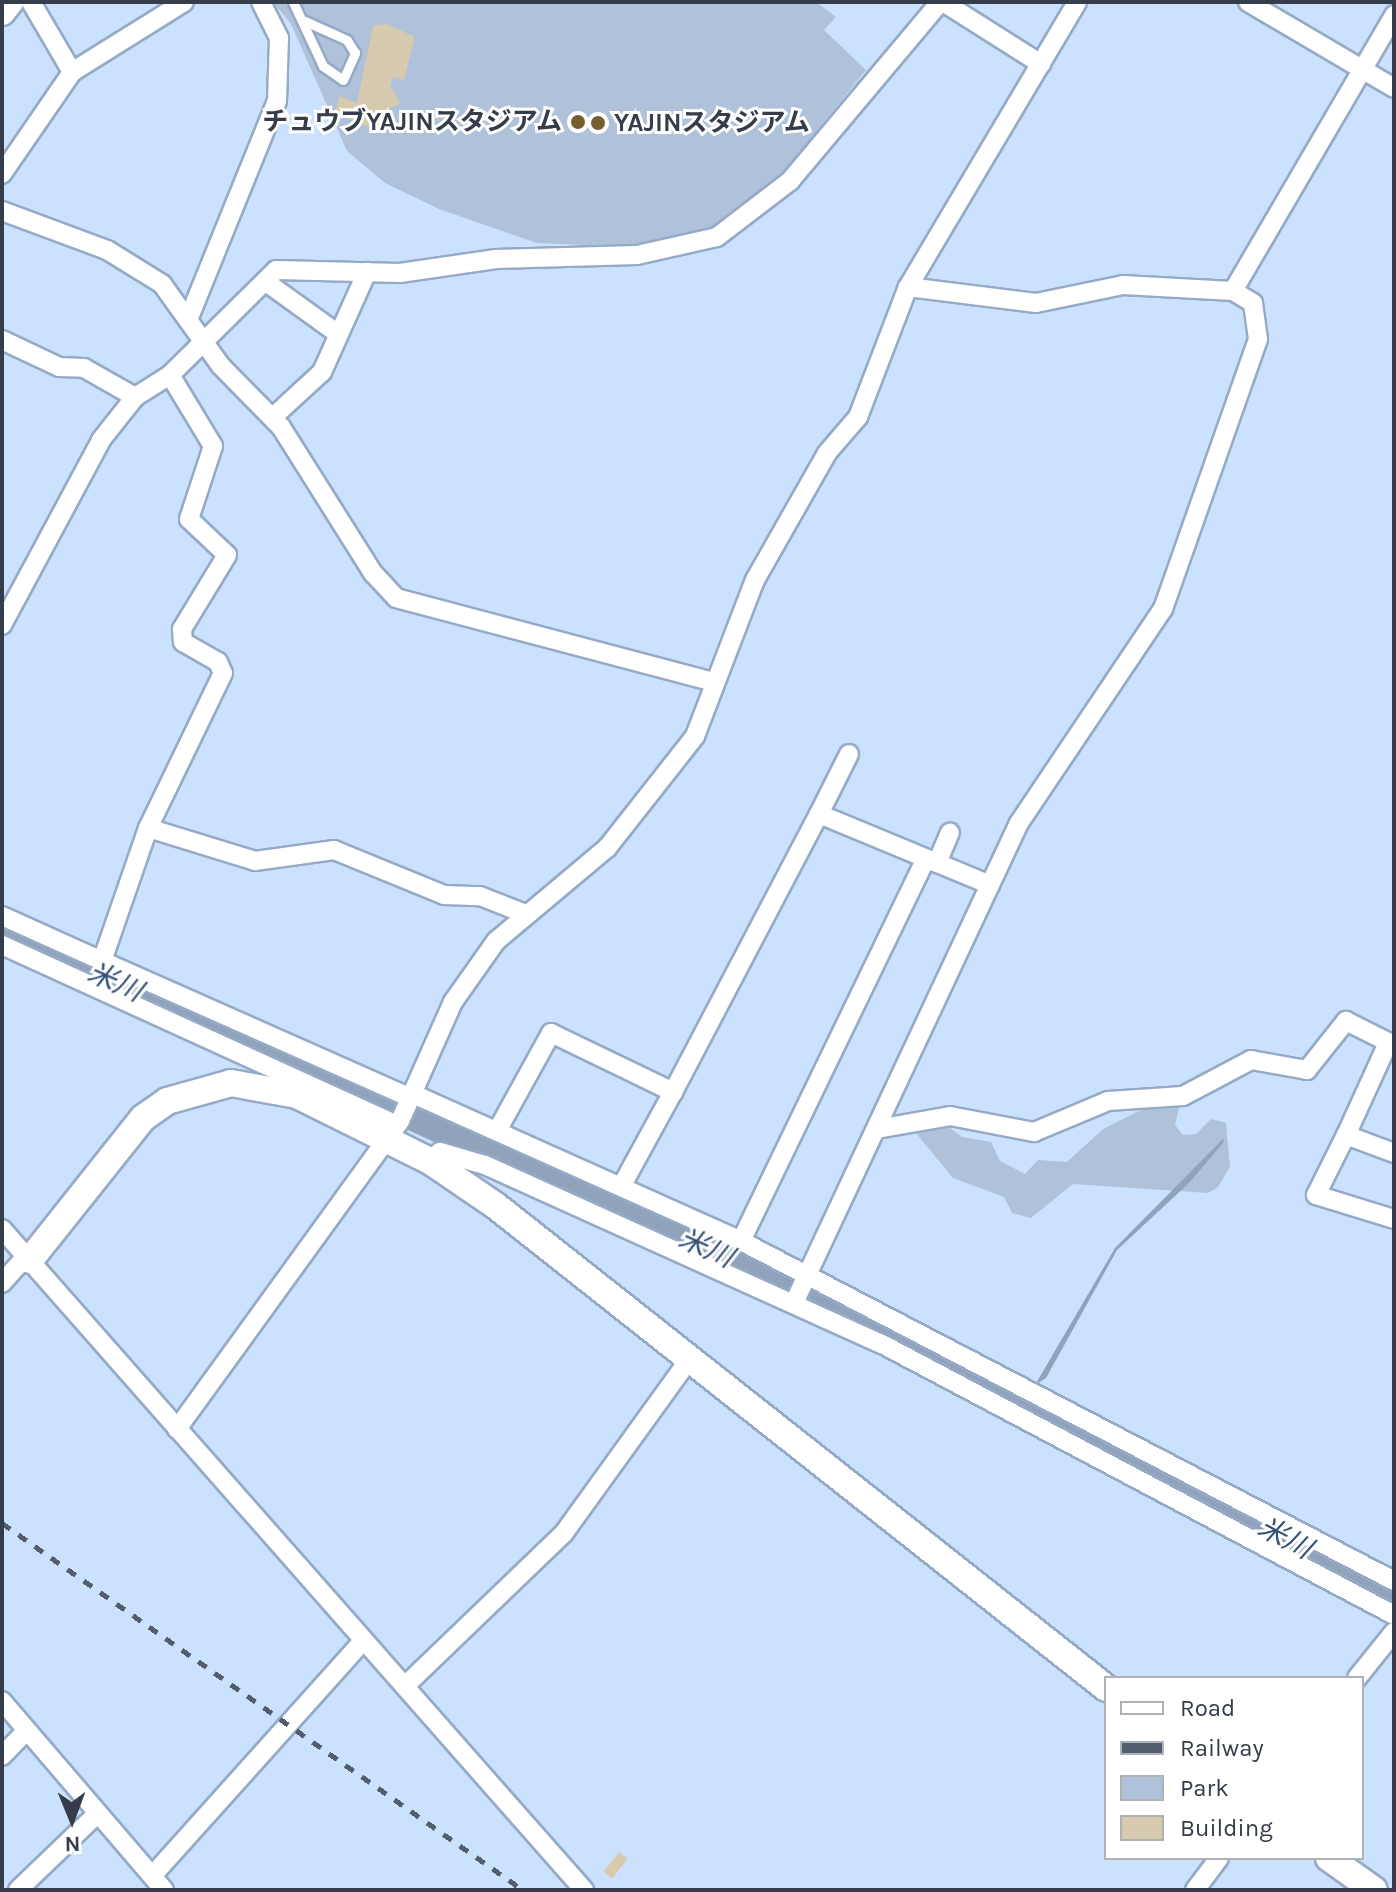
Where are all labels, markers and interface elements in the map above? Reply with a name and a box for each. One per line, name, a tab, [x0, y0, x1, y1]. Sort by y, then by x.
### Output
place label: チュウブYAJINスタジアム	[260, 106, 562, 138]
place label: YAJINスタジアム	[614, 107, 812, 139]
marker: チュウブYAJINスタジアム	[569, 113, 587, 131]
marker: YAJINスタジアム	[589, 114, 607, 132]
water label: 米川	[83, 955, 147, 1009]
water label: 米川	[674, 1221, 738, 1275]
water label: 米川	[1252, 1510, 1318, 1566]
legend	[1104, 1676, 1364, 1860]
text: Road	[1180, 1694, 1235, 1722]
text: Railway	[1180, 1734, 1264, 1762]
text: Park	[1180, 1774, 1229, 1802]
north arrow	[32, 1780, 112, 1860]
text: Building	[1180, 1814, 1273, 1842]
text: N	[64, 1831, 81, 1857]

